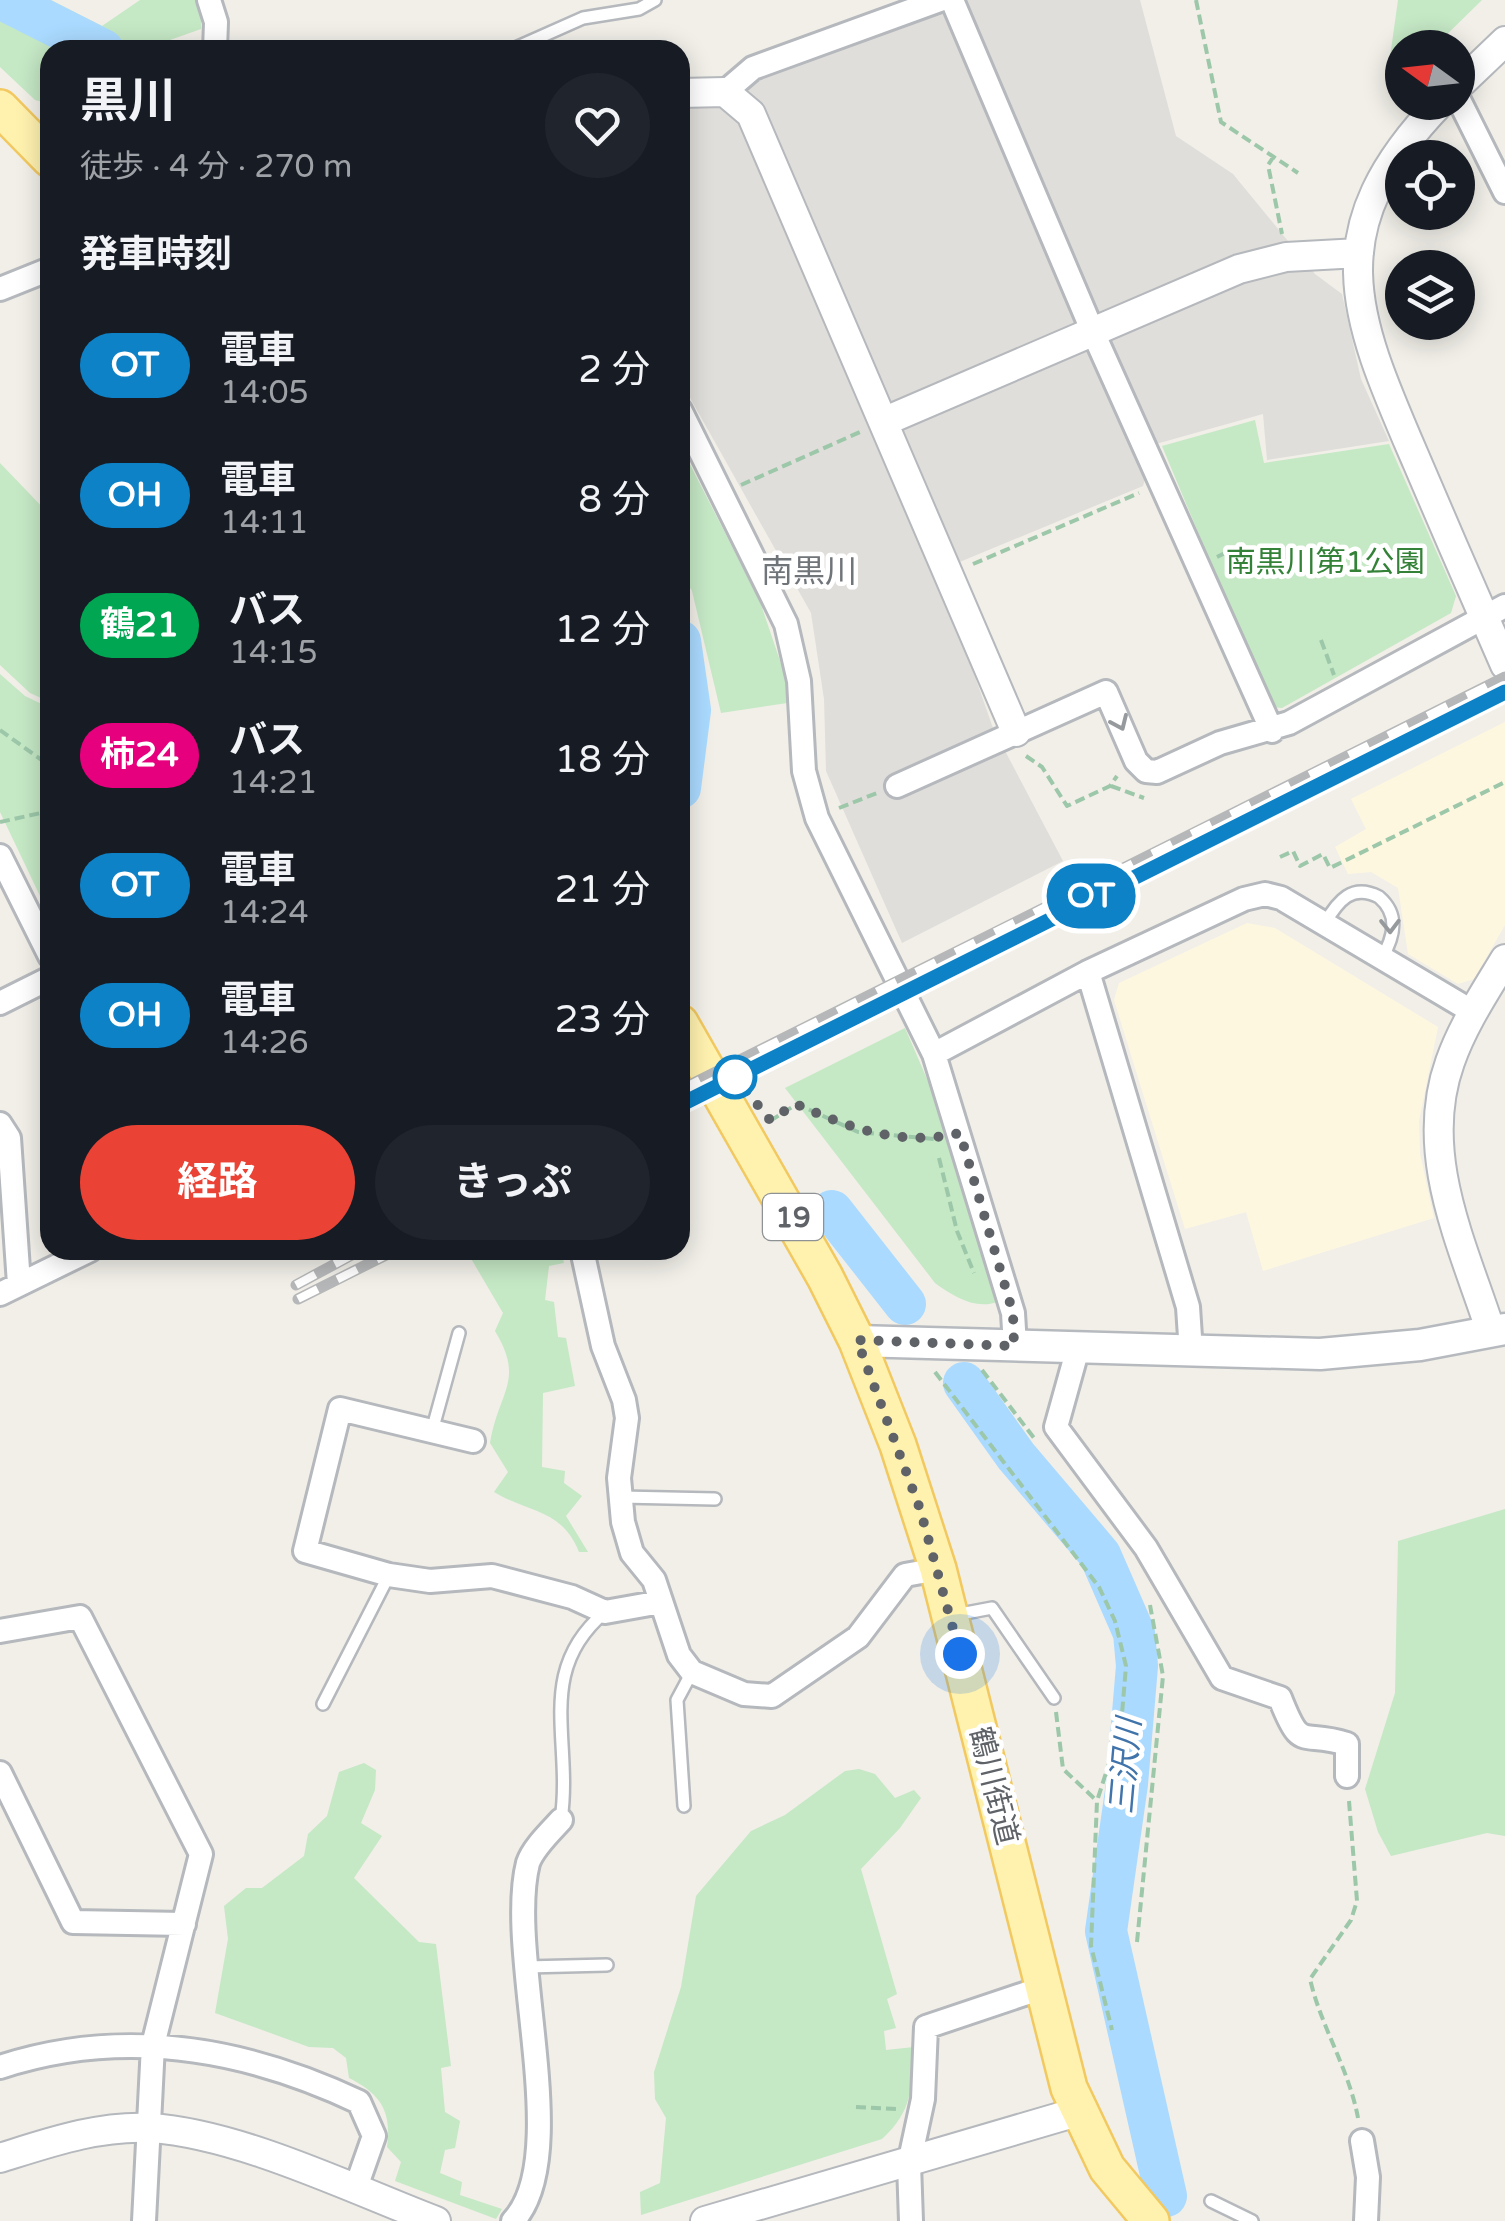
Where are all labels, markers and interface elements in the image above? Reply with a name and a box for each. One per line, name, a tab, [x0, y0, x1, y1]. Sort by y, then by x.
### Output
north arrow	[1385, 30, 1475, 120]
map controls	[1385, 30, 1475, 340]
text: 黒川	[80, 73, 176, 131]
button: heart	[545, 73, 650, 178]
button: locate	[1385, 140, 1475, 230]
text: 徒歩 · 4 分 · 270 m	[80, 148, 352, 186]
text: 発車時刻	[80, 232, 232, 278]
button: layers	[1385, 250, 1475, 340]
text: 電車	[220, 328, 296, 374]
text: OT	[111, 344, 159, 386]
text: 2 分	[578, 347, 650, 393]
text: 14:05	[220, 374, 309, 412]
text: 電車	[220, 458, 296, 504]
text: OH	[108, 474, 162, 516]
text: 8 分	[578, 477, 650, 523]
text: 14:11	[220, 504, 309, 542]
park label: 南黒川第1公園	[1226, 544, 1424, 581]
district label: 南黒川	[761, 553, 857, 591]
text: バス	[229, 588, 305, 634]
text: 鶴21	[100, 604, 179, 646]
text: 12 分	[554, 607, 650, 653]
text: 14:15	[229, 634, 318, 672]
one-way arrow	[1108, 713, 1128, 731]
text: バス	[229, 718, 305, 764]
text: 柿24	[100, 734, 179, 776]
text: 18 分	[554, 737, 650, 783]
text: 14:21	[229, 764, 318, 802]
text: 電車	[220, 848, 296, 894]
text: OT	[111, 864, 159, 906]
line badge: OT	[1046, 864, 1136, 928]
text: 21 分	[554, 867, 650, 913]
text: OT	[1067, 875, 1115, 917]
text: 14:24	[220, 894, 309, 932]
one-way arrow	[1380, 919, 1401, 934]
text: 電車	[220, 978, 296, 1024]
text: OH	[108, 994, 162, 1036]
text: 23 分	[554, 997, 650, 1043]
text: 14:26	[220, 1024, 309, 1062]
unlabelled marker	[714, 1056, 756, 1098]
button: 経路	[80, 1125, 355, 1240]
button: きっぷ	[375, 1125, 650, 1240]
road number: 19	[763, 1194, 823, 1240]
your location	[935, 1629, 985, 1679]
water label: 三沢川	[1103, 1714, 1149, 1816]
street label: 鶴川街道	[961, 1723, 1026, 1849]

